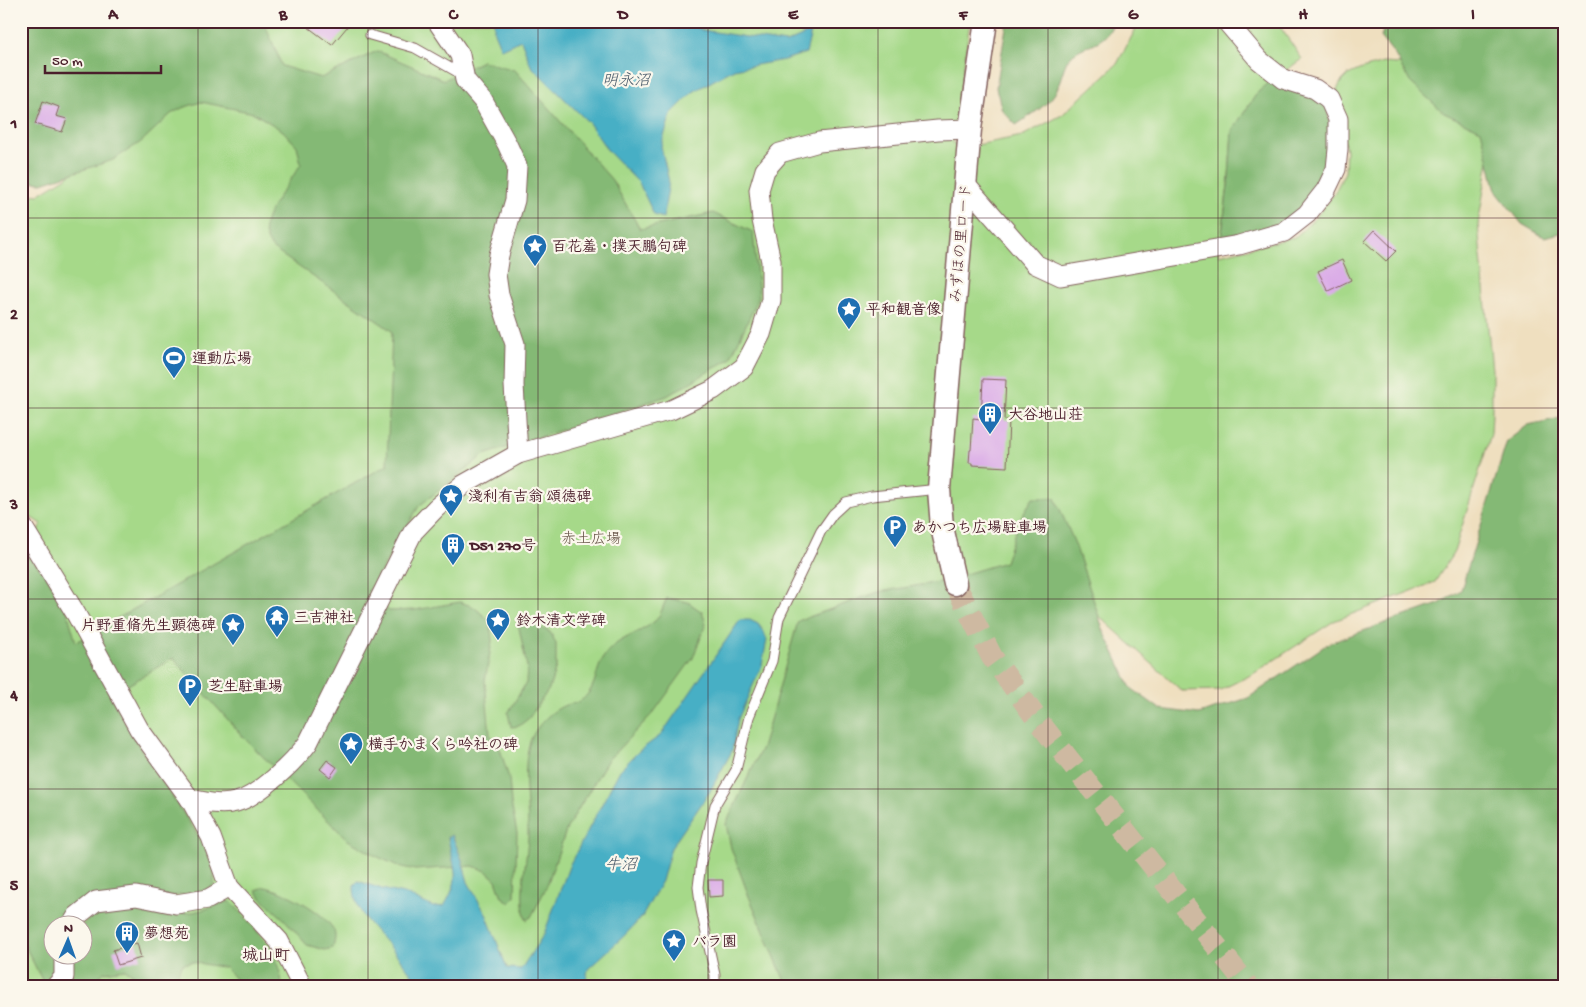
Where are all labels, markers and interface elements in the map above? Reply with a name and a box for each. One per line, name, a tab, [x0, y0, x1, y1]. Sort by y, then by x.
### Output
text: A	[107, 7, 119, 26]
text: B	[278, 7, 288, 26]
text: C	[448, 7, 459, 26]
text: D	[616, 7, 629, 26]
text: E	[788, 7, 799, 26]
text: F	[958, 7, 969, 26]
text: G	[1128, 7, 1139, 26]
text: H	[1298, 7, 1308, 26]
text: I	[1471, 7, 1475, 26]
scale bar	[45, 42, 161, 74]
text: 50 m	[52, 53, 83, 71]
water label: 明永沼	[602, 72, 652, 92]
text: 1	[10, 116, 17, 135]
street label: みずほの里ロード	[948, 183, 976, 303]
place icon: 百花羞・撲天鵬句碑	[522, 233, 548, 267]
place label: 百花羞・撲天鵬句碑	[552, 238, 687, 257]
place icon: 平和観音像	[836, 296, 862, 330]
place label: 平和観音像	[866, 301, 941, 320]
text: 2	[10, 307, 18, 326]
sports icon: 運動広場	[161, 345, 187, 379]
place label: 運動広場	[192, 350, 252, 369]
building icon: 大谷地山荘	[977, 401, 1003, 435]
place label: 大谷地山荘	[1008, 406, 1083, 425]
place icon: 淺利有吉翁 頌徳碑	[438, 483, 464, 517]
place label: 淺利有吉翁 頌徳碑	[468, 488, 592, 507]
text: 3	[9, 497, 18, 516]
parking icon: あかつち広場駐車場	[882, 514, 908, 548]
place label: あかつち広場駐車場	[912, 519, 1047, 538]
park label: 赤土広場	[561, 530, 621, 549]
building icon: D51 270号	[440, 532, 466, 566]
place label: D51 270号	[468, 538, 536, 556]
temple icon: 三吉神社	[264, 604, 290, 638]
place icon: 鈴木清文学碑	[485, 607, 511, 641]
place label: 三吉神社	[294, 609, 354, 628]
place icon: 片野重脩先生顕徳碑	[220, 612, 246, 646]
place label: 鈴木清文学碑	[516, 612, 606, 631]
place label: 片野重脩先生顕徳碑	[81, 617, 216, 636]
parking icon: 芝生駐車場	[177, 673, 203, 707]
place label: 芝生駐車場	[208, 678, 283, 697]
text: 4	[9, 688, 18, 707]
place icon: 横手かまくら吟社の碑	[338, 731, 364, 765]
place label: 横手かまくら吟社の碑	[368, 736, 518, 755]
water label: 牛沼	[605, 856, 639, 876]
text: 5	[10, 878, 19, 897]
north arrow	[42, 914, 92, 964]
building icon: 夢想苑	[114, 920, 140, 954]
text: N	[64, 921, 73, 938]
place label: 夢想苑	[144, 925, 189, 944]
place icon: バラ園	[661, 928, 687, 962]
place label: バラ園	[692, 934, 737, 952]
district label: 城山町	[242, 947, 290, 967]

